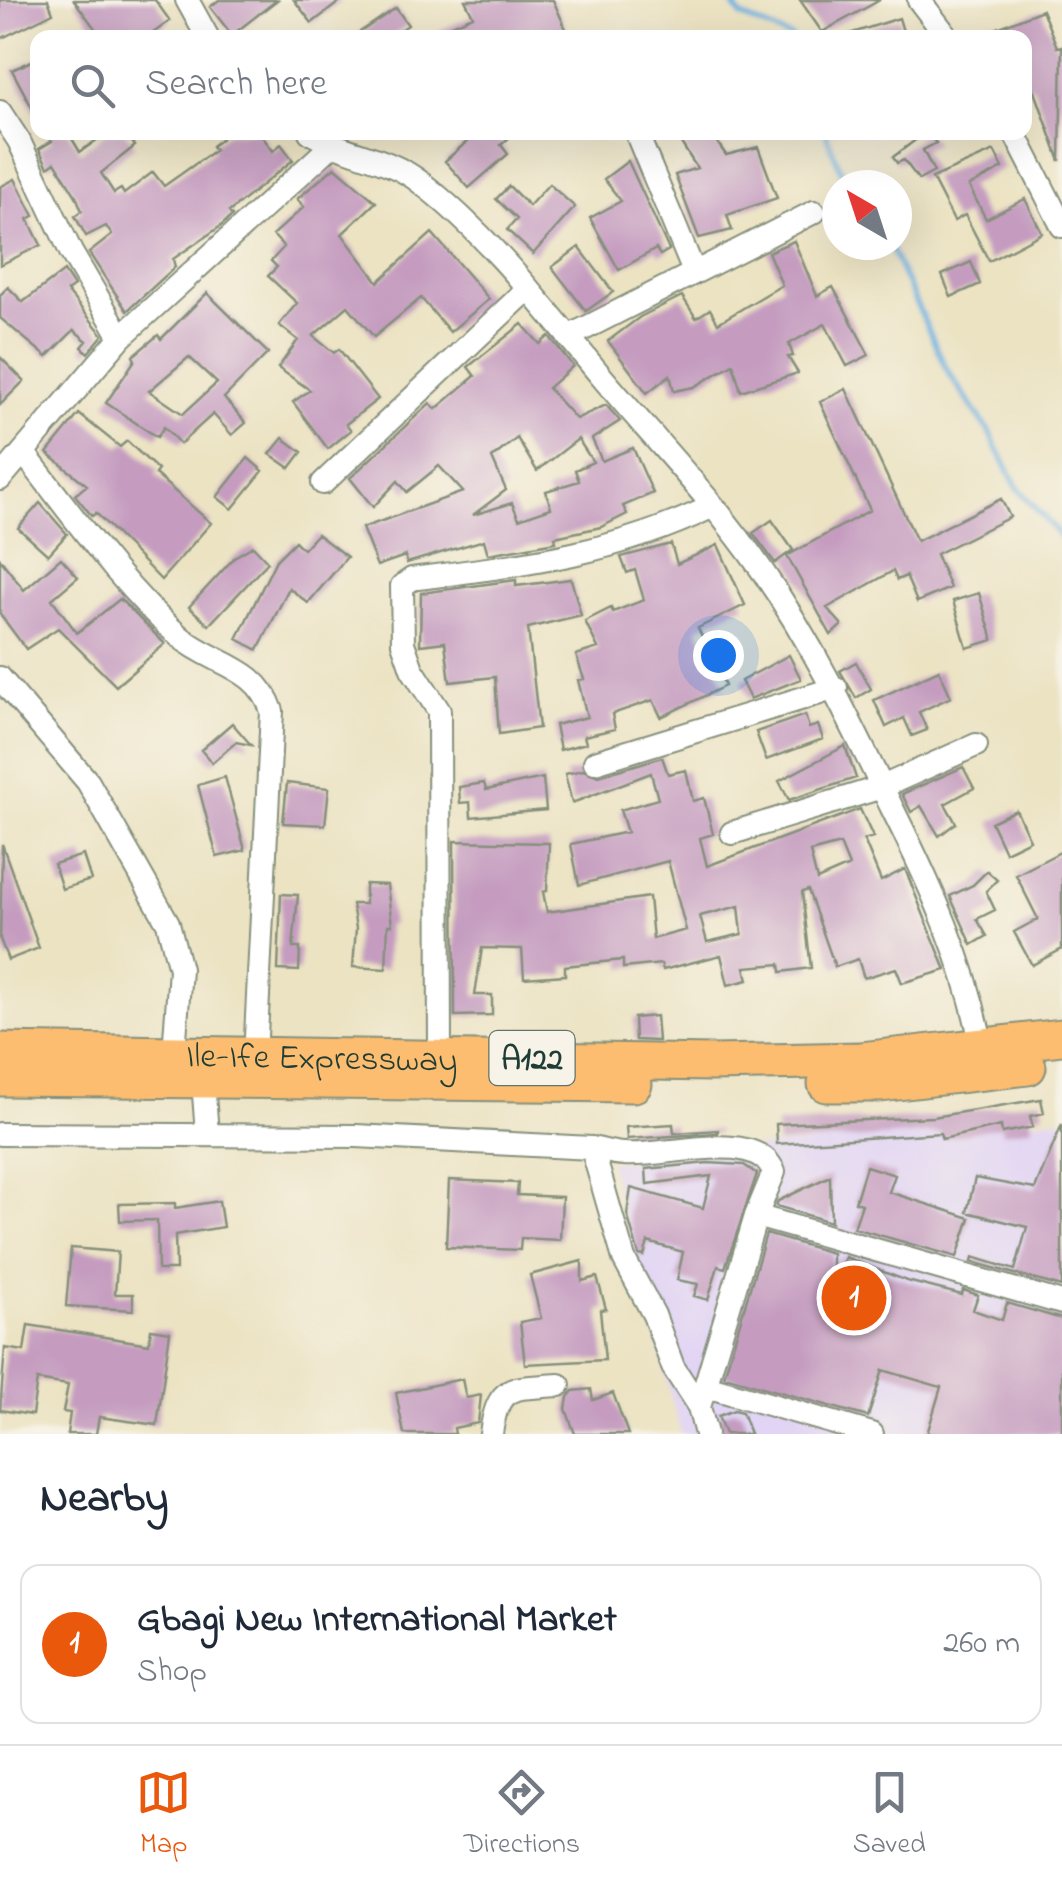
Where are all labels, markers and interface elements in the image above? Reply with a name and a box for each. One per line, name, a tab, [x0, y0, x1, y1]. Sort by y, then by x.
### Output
search box	[30, 30, 1032, 140]
text: Search here	[145, 57, 327, 113]
icon: search	[65, 58, 120, 113]
north arrow	[822, 170, 912, 260]
your location	[693, 630, 744, 681]
road number: A122	[490, 1031, 574, 1085]
street label: Ile-Ife Expressway	[186, 1032, 458, 1088]
pin: 1	[822, 1260, 886, 1336]
text: Nearby	[40, 1469, 168, 1530]
text: Gbagi New International Market	[137, 1593, 617, 1649]
text: 1	[69, 1621, 80, 1668]
text: 260 m	[943, 1621, 1020, 1668]
text: Shop	[137, 1649, 207, 1696]
tab: Map	[136, 1765, 191, 1866]
tab: Directions	[464, 1765, 580, 1866]
tab: Saved	[853, 1765, 926, 1866]

